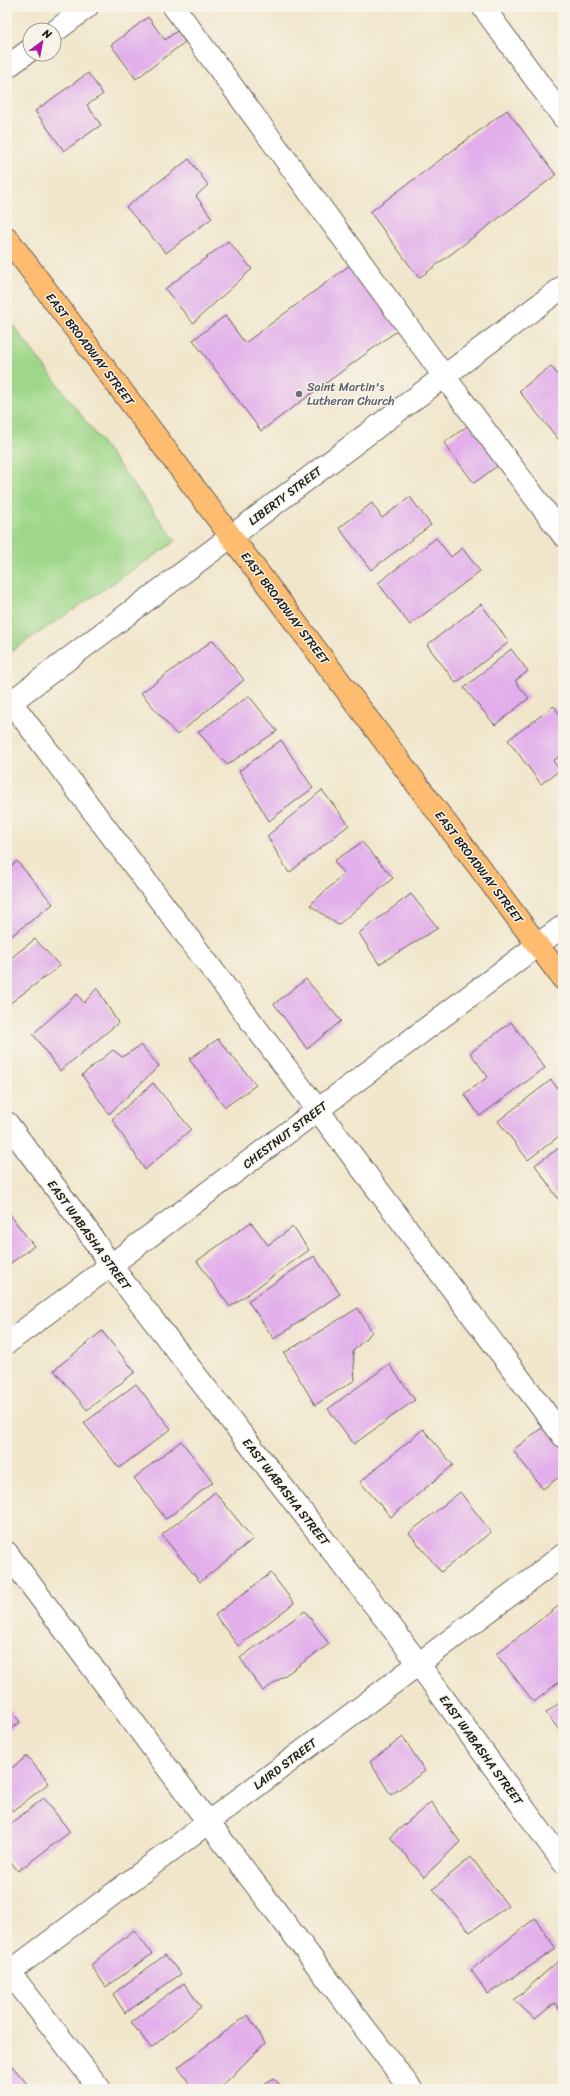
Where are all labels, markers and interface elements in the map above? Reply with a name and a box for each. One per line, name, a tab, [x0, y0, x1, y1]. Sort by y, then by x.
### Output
north arrow	[22, 22, 62, 62]
text: N	[38, 23, 56, 44]
street label: EAST BROADWAY STREET	[40, 288, 140, 411]
place label: Saint Martin's Lutheran Church	[307, 376, 395, 412]
marker: Saint Martin's Lutheran Church	[294, 389, 304, 399]
street label: LIBERTY STREET	[243, 460, 328, 531]
street label: EAST BROADWAY STREET	[235, 547, 335, 670]
street label: EAST BROADWAY STREET	[429, 806, 529, 929]
street label: CHESTNUT STREET	[238, 1095, 333, 1175]
street label: EAST WABASHA STREET	[41, 1175, 138, 1296]
street label: EAST WABASHA STREET	[237, 1433, 336, 1552]
street label: EAST WABASHA STREET	[433, 1690, 530, 1811]
street label: LAIRD STREET	[248, 1732, 323, 1796]

